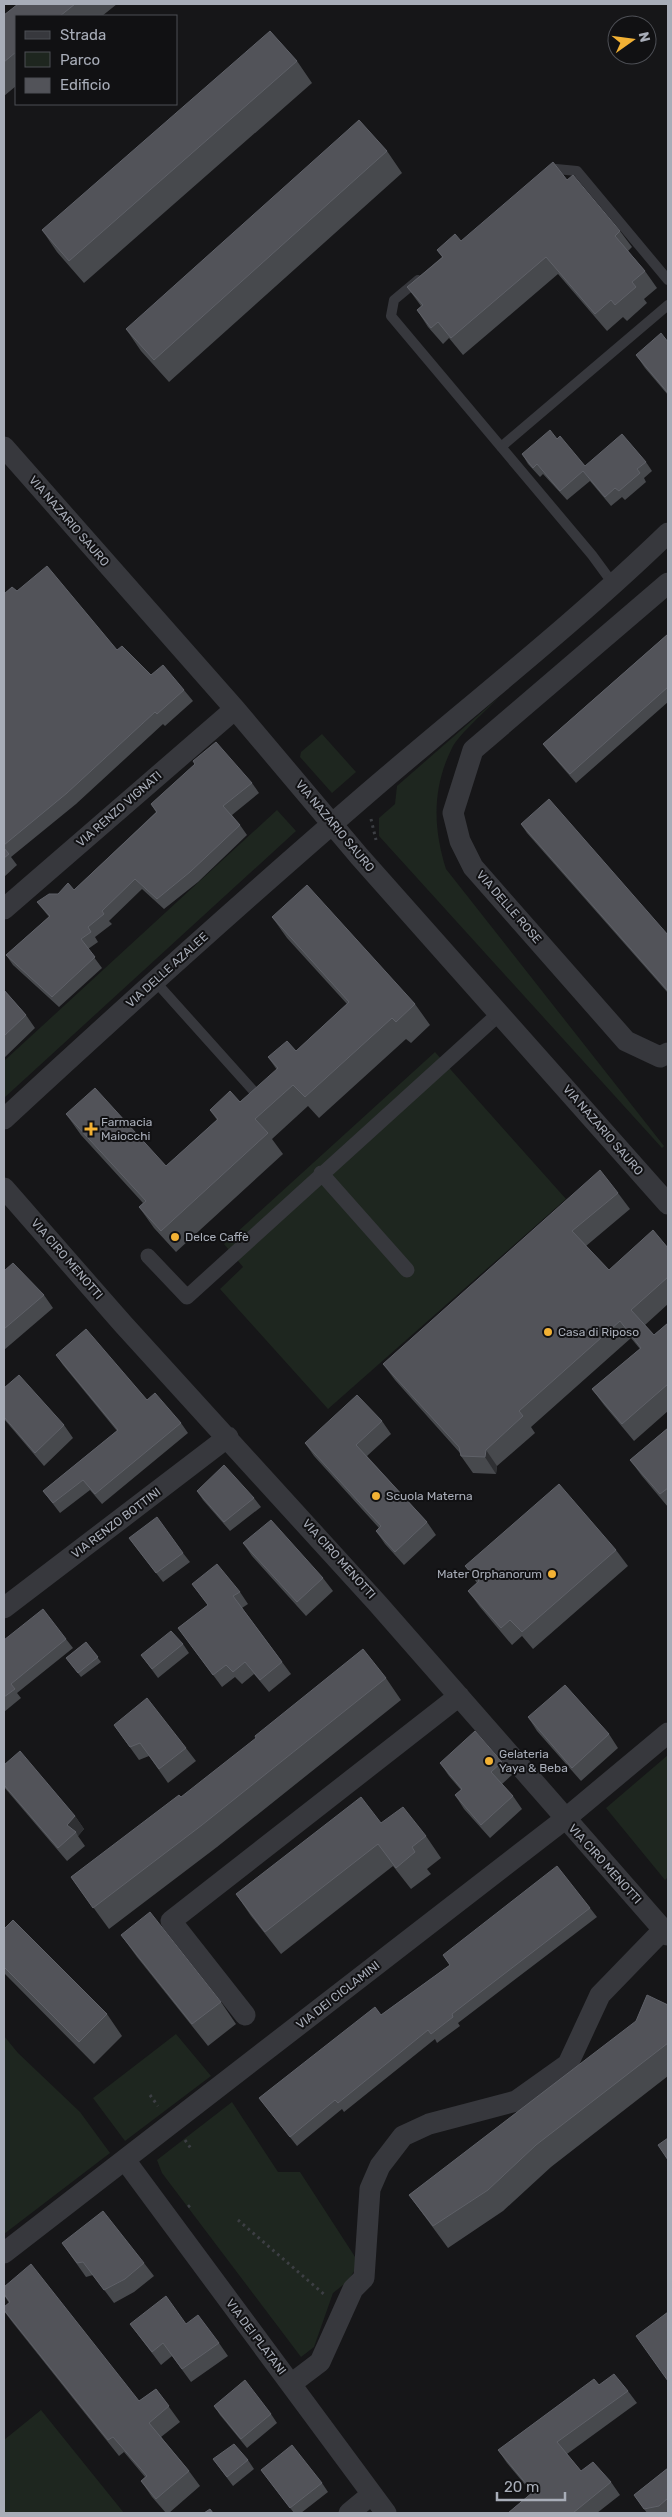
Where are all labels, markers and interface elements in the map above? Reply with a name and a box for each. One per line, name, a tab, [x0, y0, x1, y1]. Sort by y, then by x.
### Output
legend	[15, 15, 178, 105]
north arrow	[607, 15, 657, 65]
text: Strada	[60, 26, 106, 44]
text: N	[635, 30, 654, 44]
text: Parco	[60, 51, 100, 69]
text: Edificio	[60, 76, 110, 94]
street label: VIA NAZARIO SAURO	[26, 473, 112, 569]
street label: VIA RENZO VIGNATI	[74, 768, 164, 850]
street label: VIA NAZARIO SAURO	[293, 777, 377, 875]
street label: VIA DELLE ROSE	[474, 868, 544, 946]
street label: VIA DELLE AZALEE	[123, 930, 211, 1010]
street label: VIA NAZARIO SAURO	[560, 1082, 646, 1178]
place label: Farmacia Maiocchi	[101, 1115, 152, 1143]
marker: Farmacia Maiocchi	[85, 1123, 97, 1135]
street label: VIA CIRO MENOTTI	[28, 1216, 106, 1302]
place label: Delce Caffè	[185, 1230, 249, 1244]
marker: Delce Caffè	[169, 1231, 181, 1243]
place label: Casa di Riposo	[558, 1325, 639, 1339]
marker: Casa di Riposo	[542, 1326, 554, 1338]
street label: VIA RENZO BOTTINI	[69, 1485, 163, 1561]
place label: Scuola Materna	[386, 1489, 473, 1503]
marker: Scuola Materna	[370, 1490, 382, 1502]
street label: VIA CIRO MENOTTI	[300, 1516, 378, 1602]
place label: Mater Orphanorum	[437, 1567, 542, 1581]
marker: Mater Orphanorum	[546, 1568, 558, 1580]
place label: Gelateria Yaya & Beba	[499, 1747, 568, 1775]
marker: Gelateria Yaya & Beba	[483, 1755, 495, 1767]
street label: VIA CIRO MENOTTI	[566, 1821, 644, 1907]
street label: VIA DEI CICLAMINI	[293, 1958, 383, 2032]
street label: VIA DEI PLATANI	[223, 2296, 289, 2378]
scale bar	[497, 2470, 564, 2502]
text: 20 m	[504, 2478, 539, 2496]

